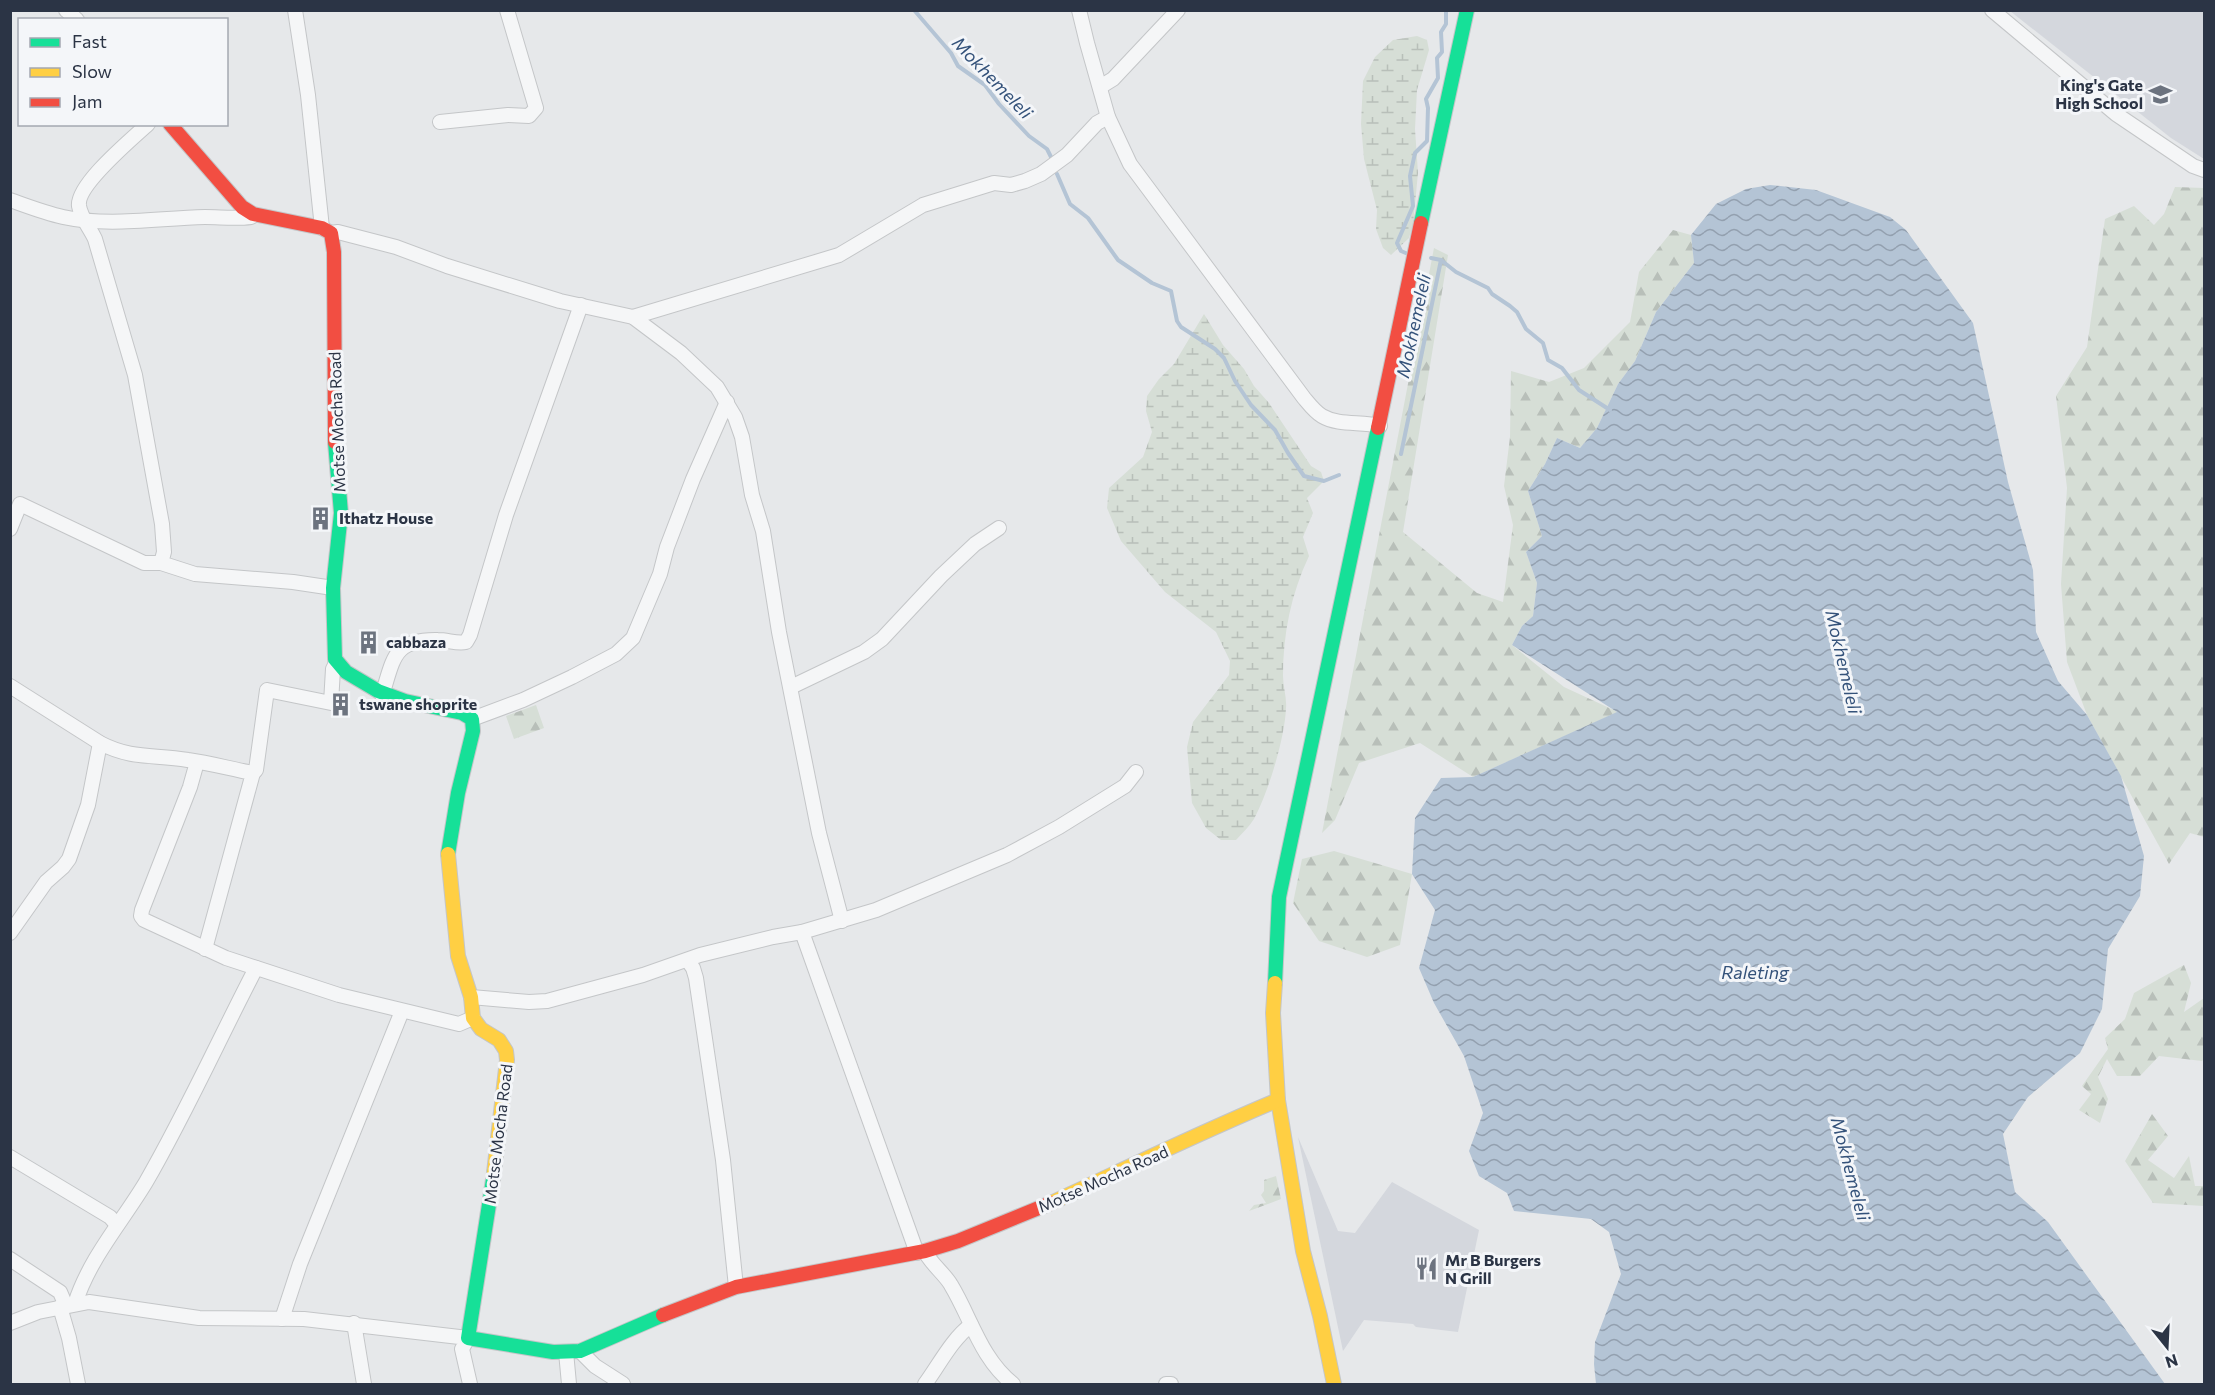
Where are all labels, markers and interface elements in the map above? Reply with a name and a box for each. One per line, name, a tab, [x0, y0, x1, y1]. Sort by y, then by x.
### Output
legend	[18, 18, 228, 126]
text: Fast	[72, 30, 107, 52]
water label: Mokhemeleli	[948, 32, 1038, 124]
text: Slow	[72, 60, 112, 82]
place label: King's Gate High School	[2055, 75, 2143, 112]
school or university icon: King's Gate High School	[2148, 81, 2174, 107]
text: Jam	[72, 90, 102, 112]
water label: Mokhemeleli	[1391, 270, 1435, 380]
street label: Motse Mocha Road	[325, 351, 348, 493]
building icon: Ithatz House	[308, 505, 334, 531]
place label: Ithatz House	[339, 508, 433, 527]
water label: Mokhemeleli	[1821, 608, 1867, 717]
building icon: cabbaza	[355, 629, 381, 655]
place label: cabbaza	[386, 632, 446, 651]
building icon: tswane shoprite	[328, 691, 354, 717]
place label: tswane shoprite	[359, 694, 477, 713]
water label: Raleting	[1721, 961, 1790, 983]
street label: Motse Mocha Road	[479, 1063, 516, 1205]
water label: Mokhemeleli	[1827, 1115, 1876, 1224]
street label: Motse Mocha Road	[1035, 1141, 1171, 1216]
place label: Mr B Burgers N Grill	[1445, 1250, 1541, 1287]
restaurant icon: Mr B Burgers N Grill	[1414, 1256, 1440, 1282]
north arrow	[2137, 1317, 2197, 1377]
text: N	[2163, 1351, 2180, 1373]

